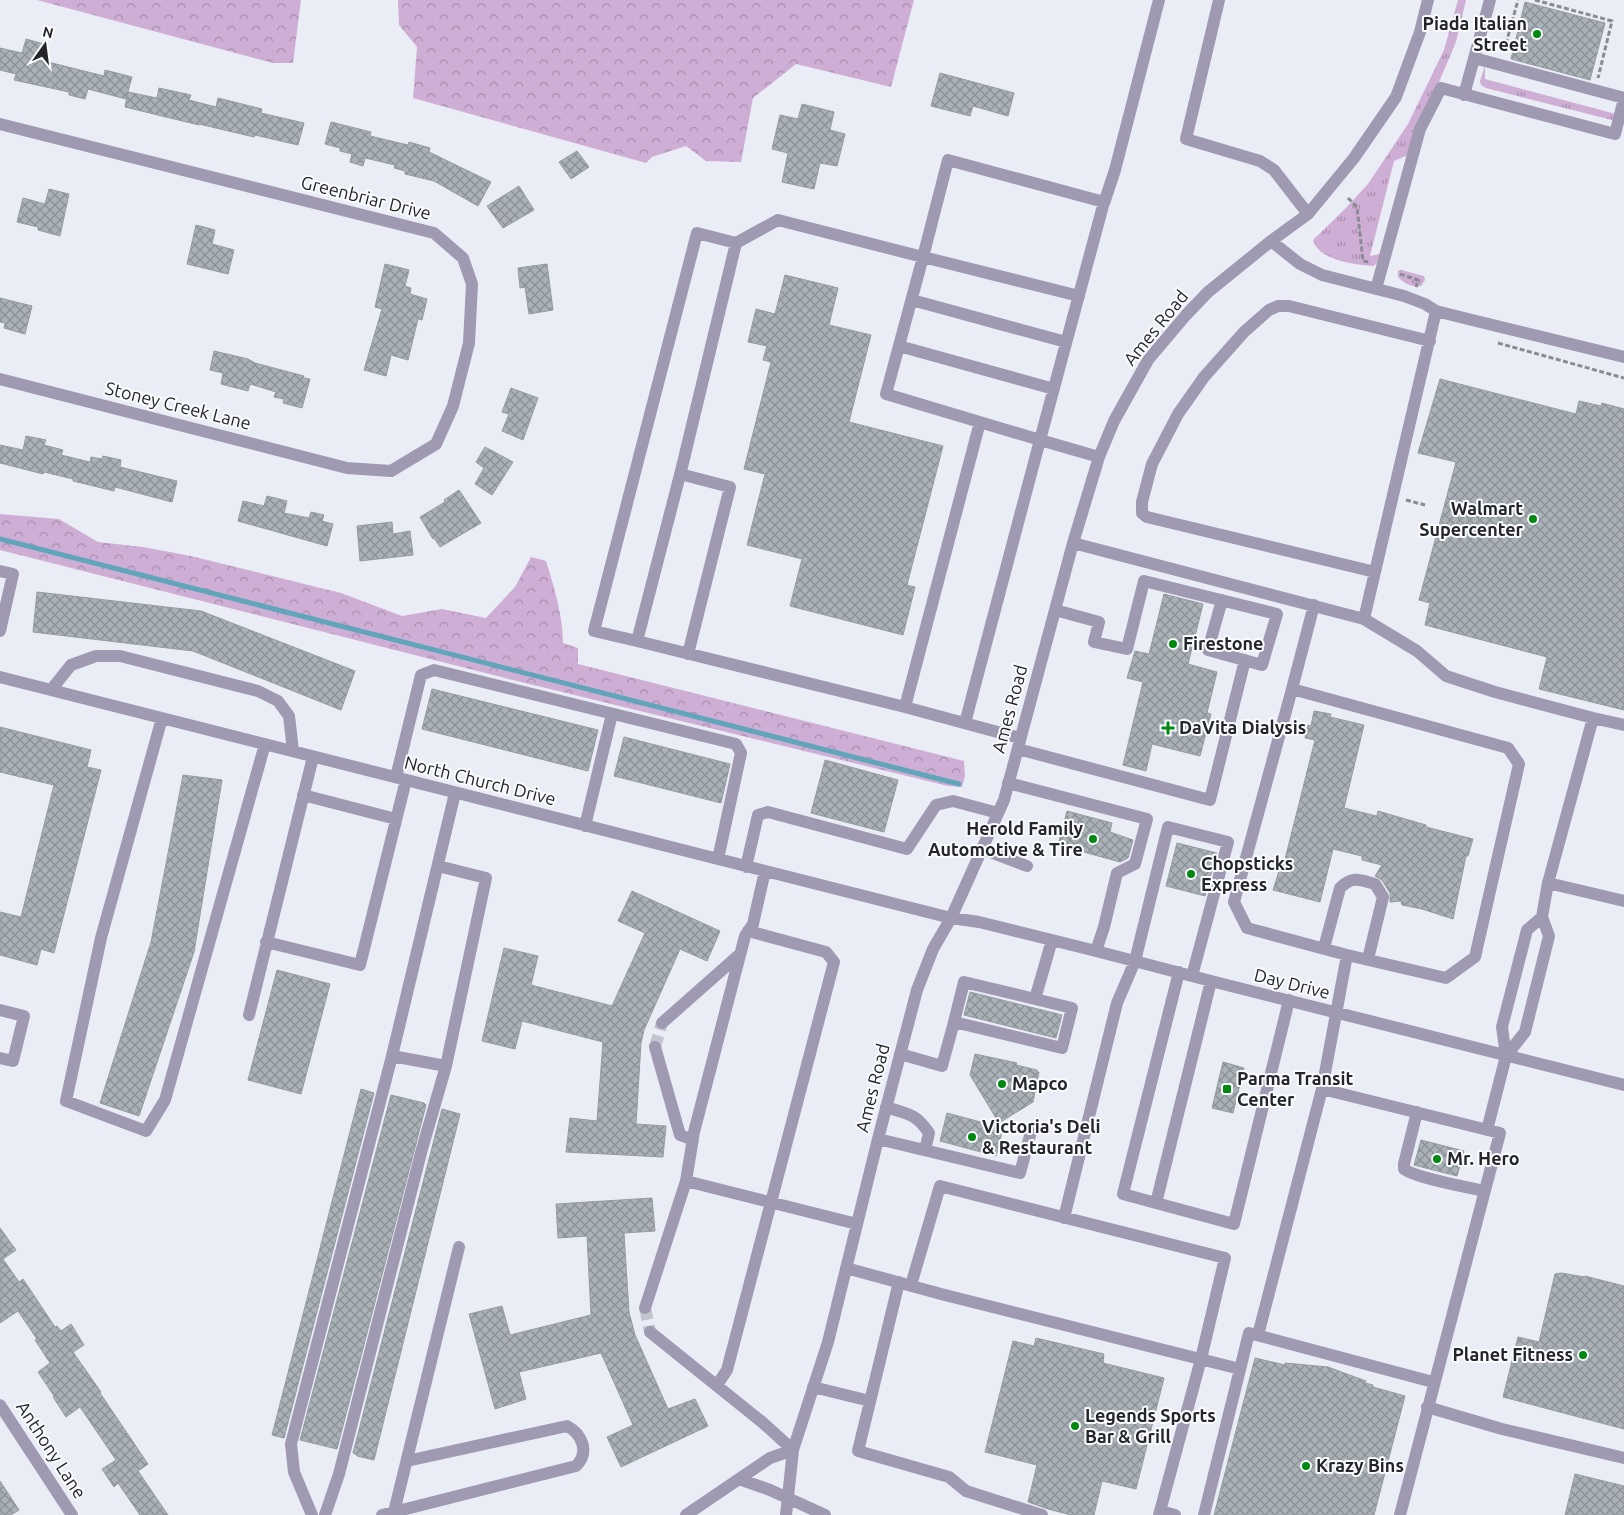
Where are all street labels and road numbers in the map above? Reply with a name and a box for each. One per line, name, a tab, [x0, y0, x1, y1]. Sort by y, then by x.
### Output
street label: Greenbriar Drive	[299, 171, 433, 223]
street label: Ames Road	[1119, 286, 1192, 369]
street label: Stoney Creek Lane	[103, 377, 253, 433]
street label: Ames Road	[988, 662, 1030, 755]
street label: North Church Drive	[402, 752, 558, 809]
street label: Day Drive	[1252, 964, 1332, 1002]
street label: Ames Road	[851, 1041, 893, 1134]
street label: Anthony Lane	[13, 1397, 91, 1502]

